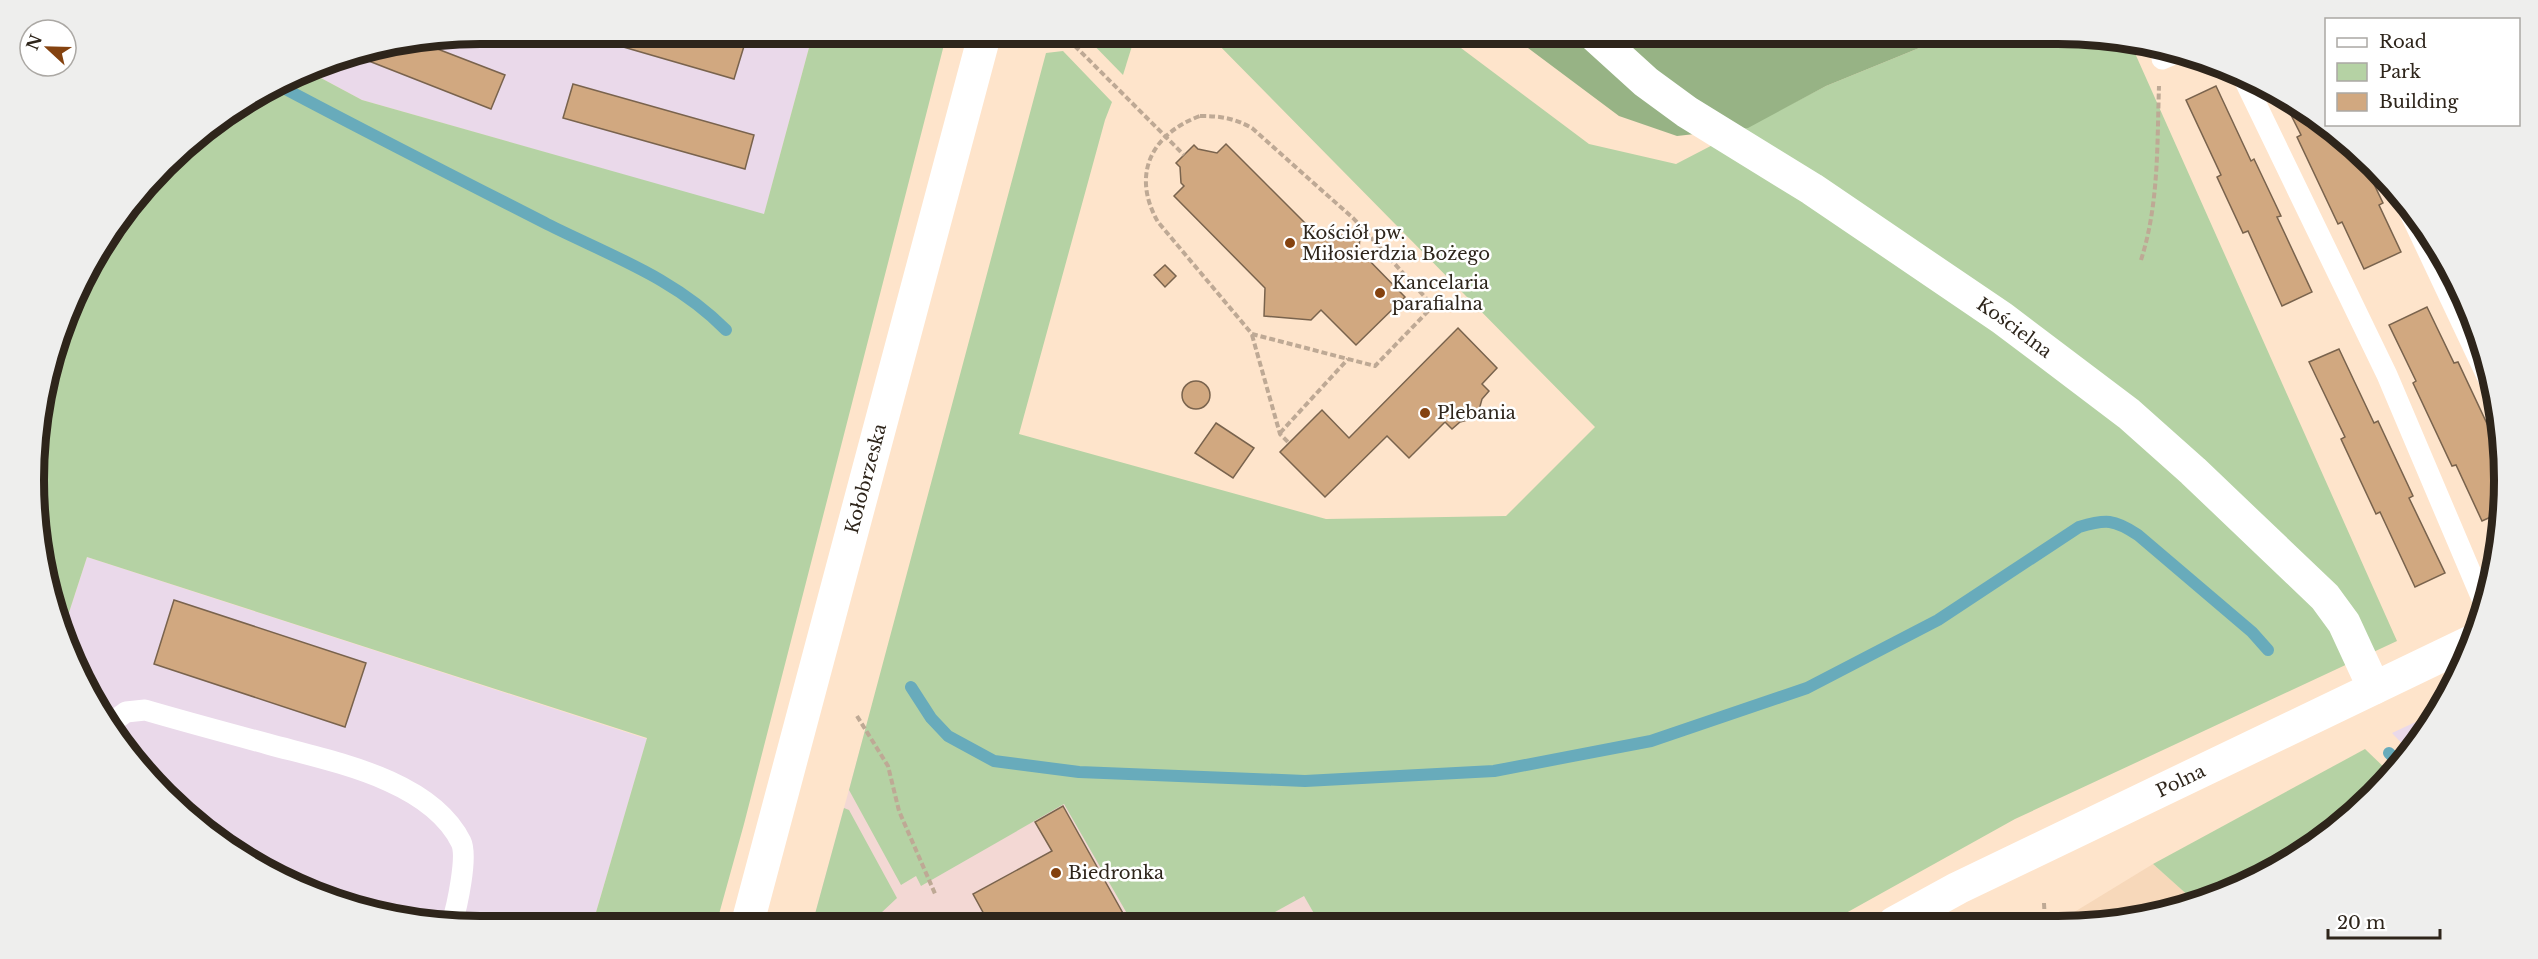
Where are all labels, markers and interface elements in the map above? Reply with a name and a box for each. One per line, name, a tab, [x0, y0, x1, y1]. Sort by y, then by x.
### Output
north arrow	[18, 18, 78, 78]
legend	[2325, 18, 2520, 126]
text: Road	[2379, 31, 2427, 53]
text: N	[22, 32, 46, 53]
text: Park	[2379, 61, 2421, 83]
text: Building	[2379, 91, 2458, 113]
place label: Kościół pw. Miłosierdzia Bożego	[1302, 222, 1490, 265]
marker: Kościół pw. Miłosierdzia Bożego	[1283, 236, 1297, 250]
place label: Kancelaria parafialna	[1392, 272, 1489, 315]
marker: Kancelaria parafialna	[1373, 286, 1387, 300]
street label: Kościelna	[1973, 293, 2056, 363]
place label: Plebania	[1437, 402, 1516, 424]
marker: Plebania	[1418, 406, 1432, 420]
street label: Kołobrzeska	[841, 421, 891, 536]
street label: Polna	[2153, 760, 2209, 802]
place label: Biedronka	[1068, 862, 1164, 884]
marker: Biedronka	[1049, 866, 1063, 880]
scale bar	[2328, 902, 2440, 940]
text: 20 m	[2337, 912, 2385, 934]

